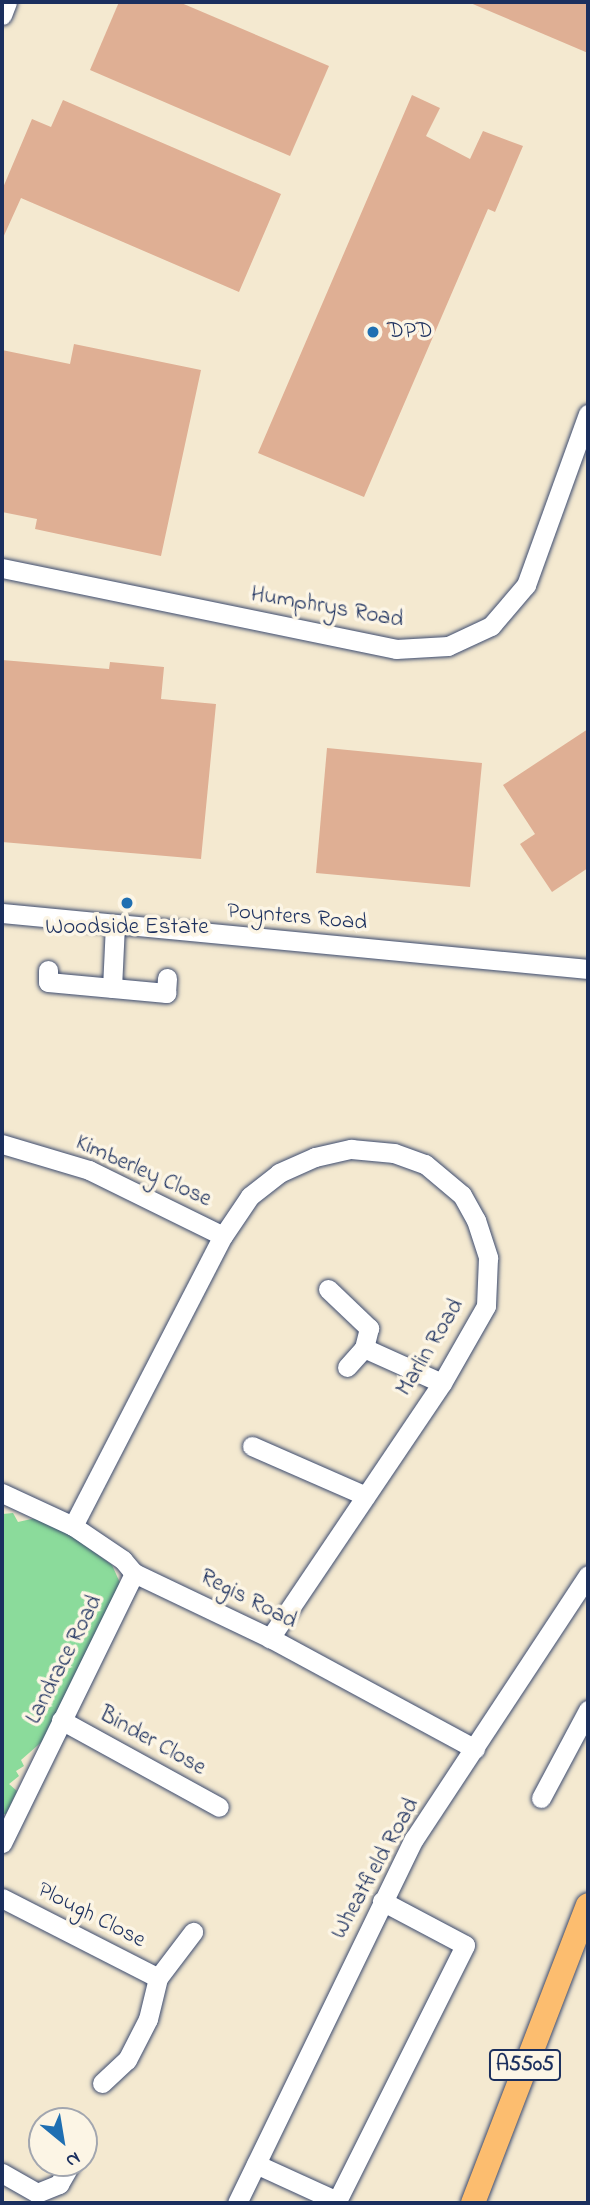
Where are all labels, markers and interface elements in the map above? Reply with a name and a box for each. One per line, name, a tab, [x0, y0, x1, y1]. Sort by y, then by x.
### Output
place label: DPD	[387, 318, 433, 346]
marker: DPD	[365, 324, 381, 340]
street label: Humphrys Road	[249, 581, 405, 635]
marker: Woodside Estate	[119, 895, 135, 911]
street label: Poynters Road	[226, 898, 368, 938]
place label: Woodside Estate	[45, 914, 209, 942]
street label: Kimberley Close	[71, 1130, 215, 1214]
street label: Marlin Road	[391, 1294, 471, 1402]
street label: Regis Road	[195, 1564, 301, 1636]
street label: Landrace Road	[21, 1591, 109, 1729]
street label: Binder Close	[94, 1701, 210, 1783]
street label: Wheatfield Road	[326, 1794, 426, 1944]
street label: Plough Close	[32, 1877, 150, 1955]
road number: A5505	[488, 2048, 562, 2082]
north arrow	[28, 2107, 98, 2177]
text: N	[60, 2144, 85, 2174]

